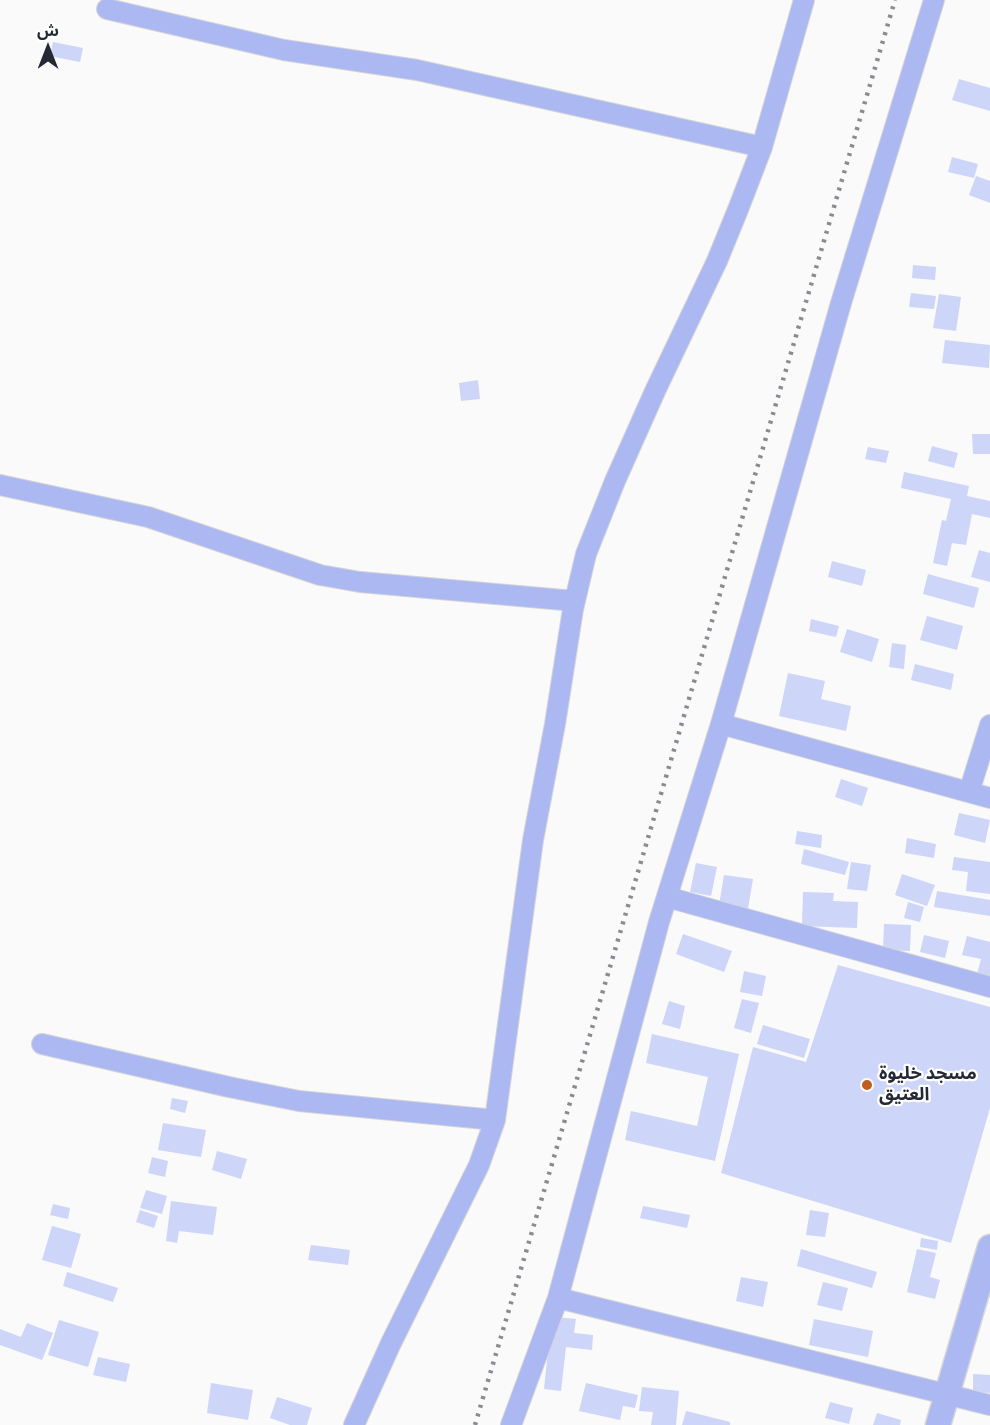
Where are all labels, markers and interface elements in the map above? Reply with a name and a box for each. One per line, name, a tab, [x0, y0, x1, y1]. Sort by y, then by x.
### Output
north arrow	[18, 18, 78, 78]
text: ش	[37, 18, 59, 42]
place label: مسجد خليوة العتيق	[879, 1064, 977, 1106]
marker: مسجد خليوة العتيق	[860, 1078, 874, 1092]

